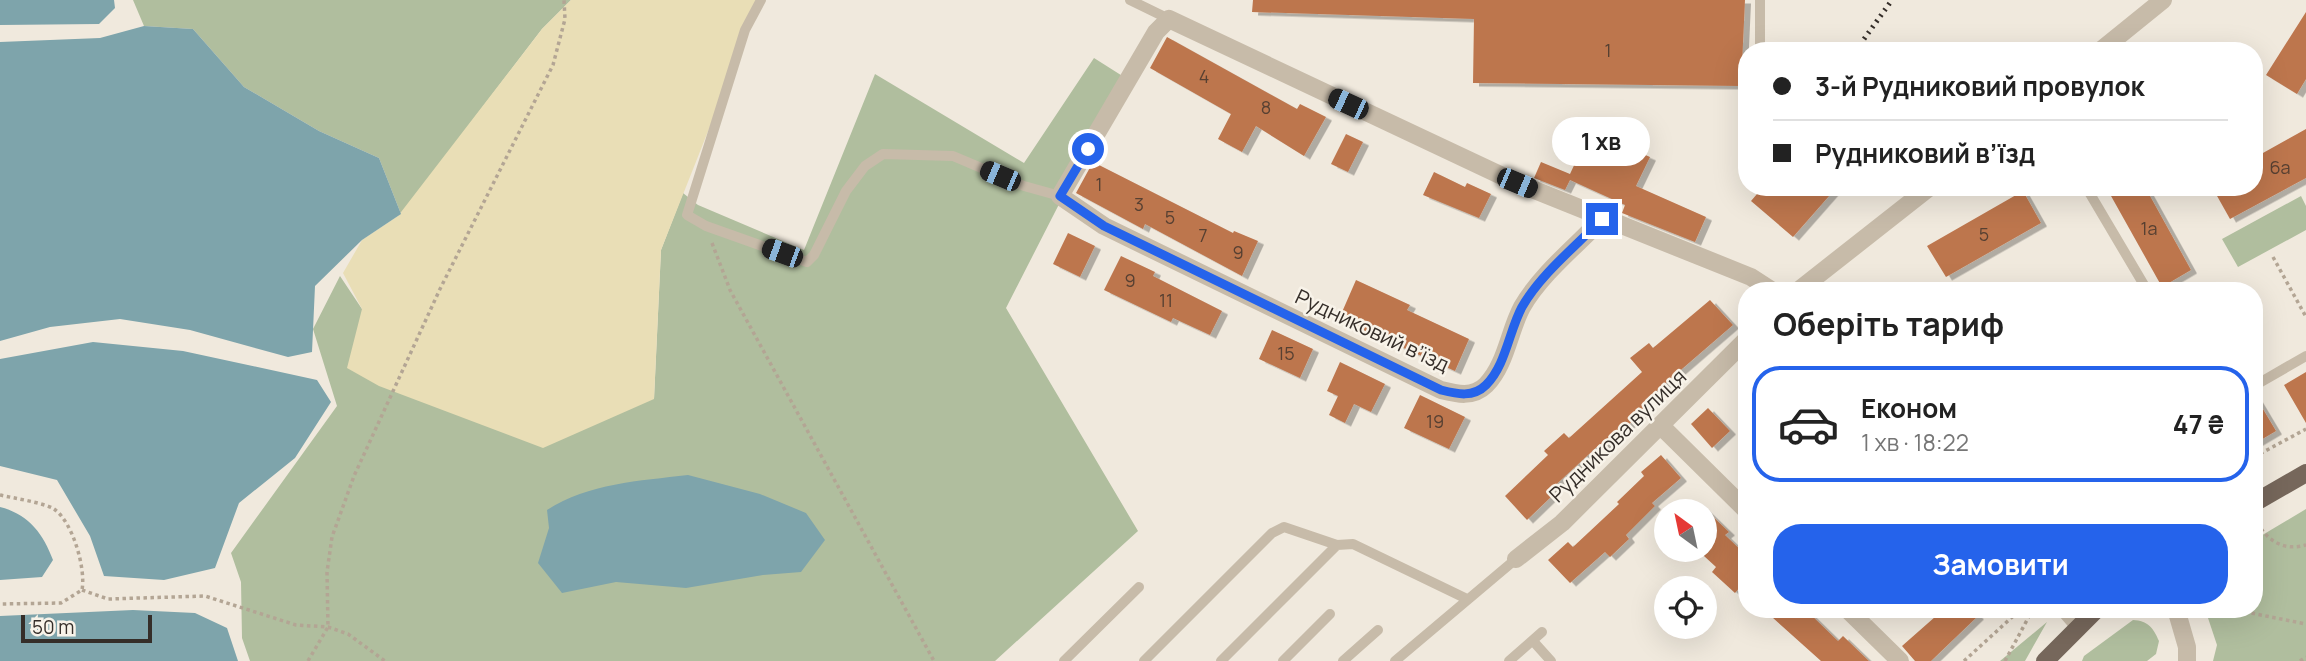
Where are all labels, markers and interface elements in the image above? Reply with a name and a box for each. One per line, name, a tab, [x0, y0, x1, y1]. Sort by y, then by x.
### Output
house number: 1	[1604, 38, 1612, 62]
house number: 4	[1199, 64, 1209, 88]
text: 3-й Рудниковий провулок	[1815, 68, 2145, 104]
car	[1325, 86, 1372, 122]
house number: 8	[1261, 95, 1271, 119]
callout: 1 хв	[1553, 118, 1651, 166]
text: 1 хв	[1581, 125, 1621, 157]
route start	[1072, 133, 1104, 165]
text: Рудниковий в’їзд	[1815, 135, 2035, 171]
house number: 6а	[2269, 155, 2291, 179]
car	[977, 158, 1024, 194]
car	[1494, 165, 1541, 201]
house number: 1	[1095, 172, 1103, 196]
house number: 3	[1134, 192, 1144, 216]
route end	[1586, 203, 1618, 235]
house number: 5	[1165, 205, 1175, 229]
house number: 1а	[2140, 216, 2158, 240]
house number: 5	[1979, 222, 1989, 246]
house number: 7	[1198, 223, 1208, 247]
car	[759, 236, 806, 270]
house number: 9	[1232, 240, 1244, 264]
house number: 9	[1124, 268, 1136, 292]
street label: Рудниковий в’їзд	[1291, 282, 1454, 378]
house number: 11	[1159, 288, 1173, 312]
text: Оберіть тариф	[1773, 302, 2004, 346]
house number: 15	[1277, 341, 1295, 365]
street label: Рудникова вулиця	[1543, 363, 1692, 508]
text: Економ	[1861, 390, 1957, 426]
icon: car	[1777, 393, 1840, 456]
text: 47 ₴	[2173, 406, 2224, 442]
house number: 19	[1426, 409, 1444, 433]
text: 1 хв · 18:22	[1861, 426, 1969, 458]
north arrow	[1654, 499, 1717, 562]
map controls	[1654, 499, 1717, 639]
button: Замовити	[1773, 524, 2228, 604]
button: locate	[1654, 576, 1717, 639]
scale bar	[21, 612, 152, 644]
text: 50 m	[32, 614, 74, 640]

